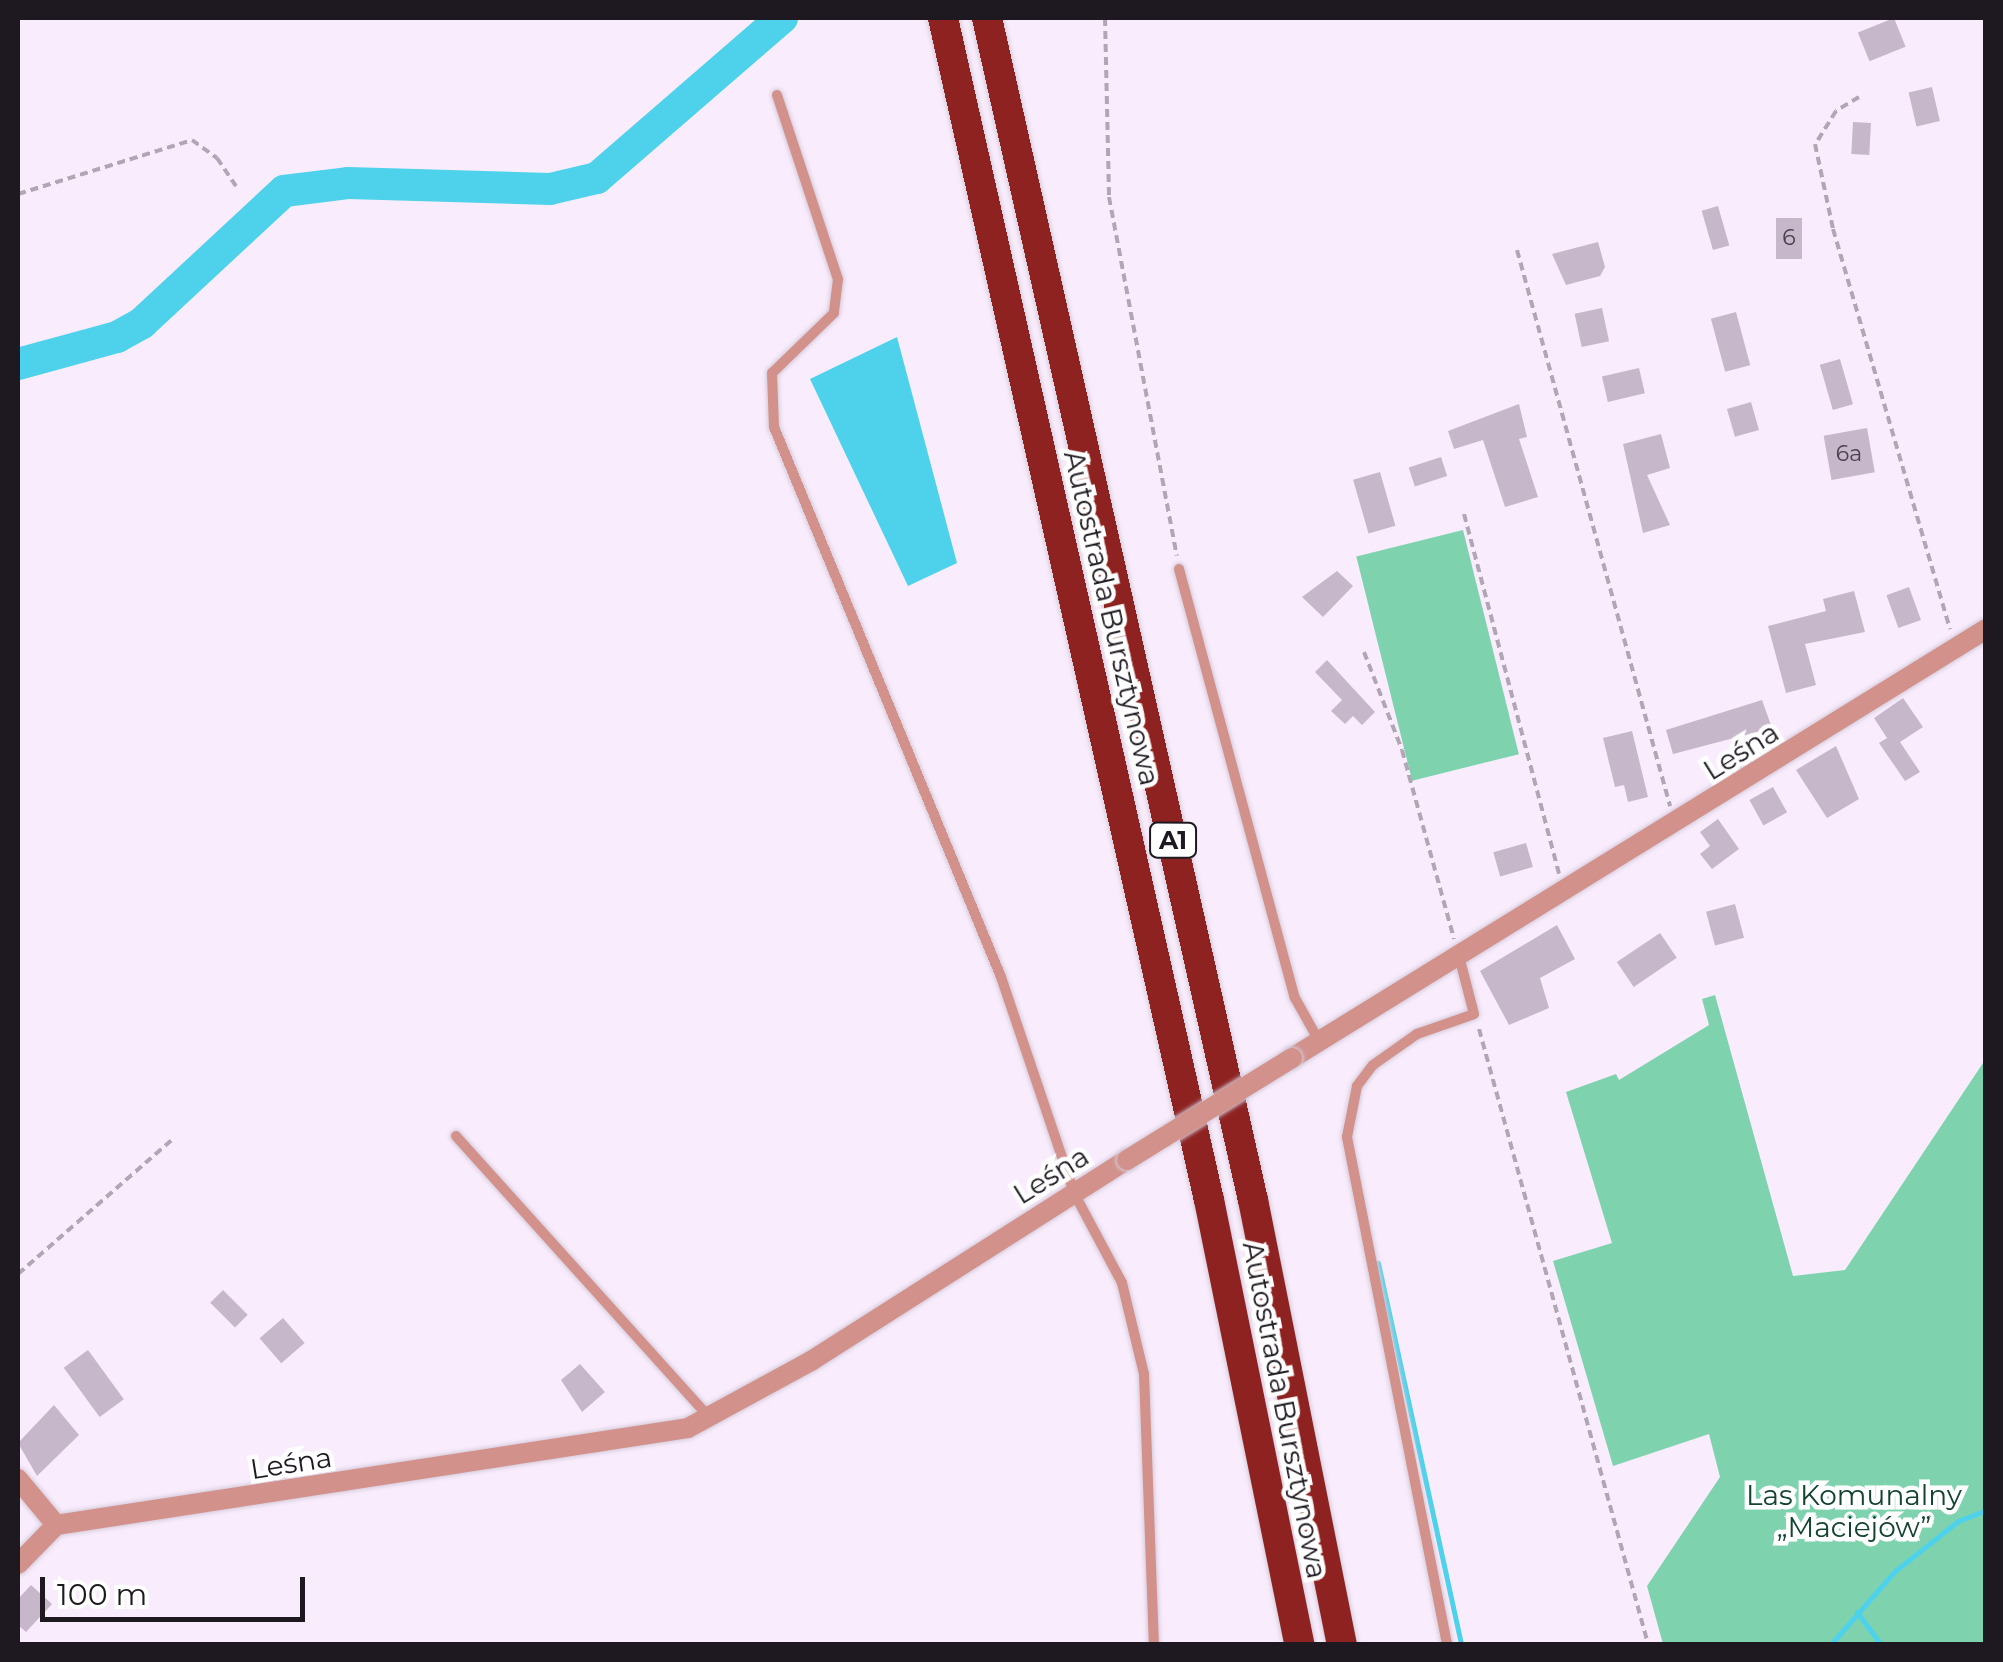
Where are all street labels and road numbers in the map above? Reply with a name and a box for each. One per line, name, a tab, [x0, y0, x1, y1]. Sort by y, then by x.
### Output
street label: Autostrada Bursztynowa	[1057, 447, 1167, 789]
street label: Leśna	[1697, 715, 1785, 787]
road number: A1	[1148, 820, 1198, 860]
street label: Leśna	[1007, 1139, 1095, 1211]
street label: Autostrada Bursztynowa	[1236, 1239, 1334, 1581]
street label: Leśna	[248, 1440, 334, 1486]

